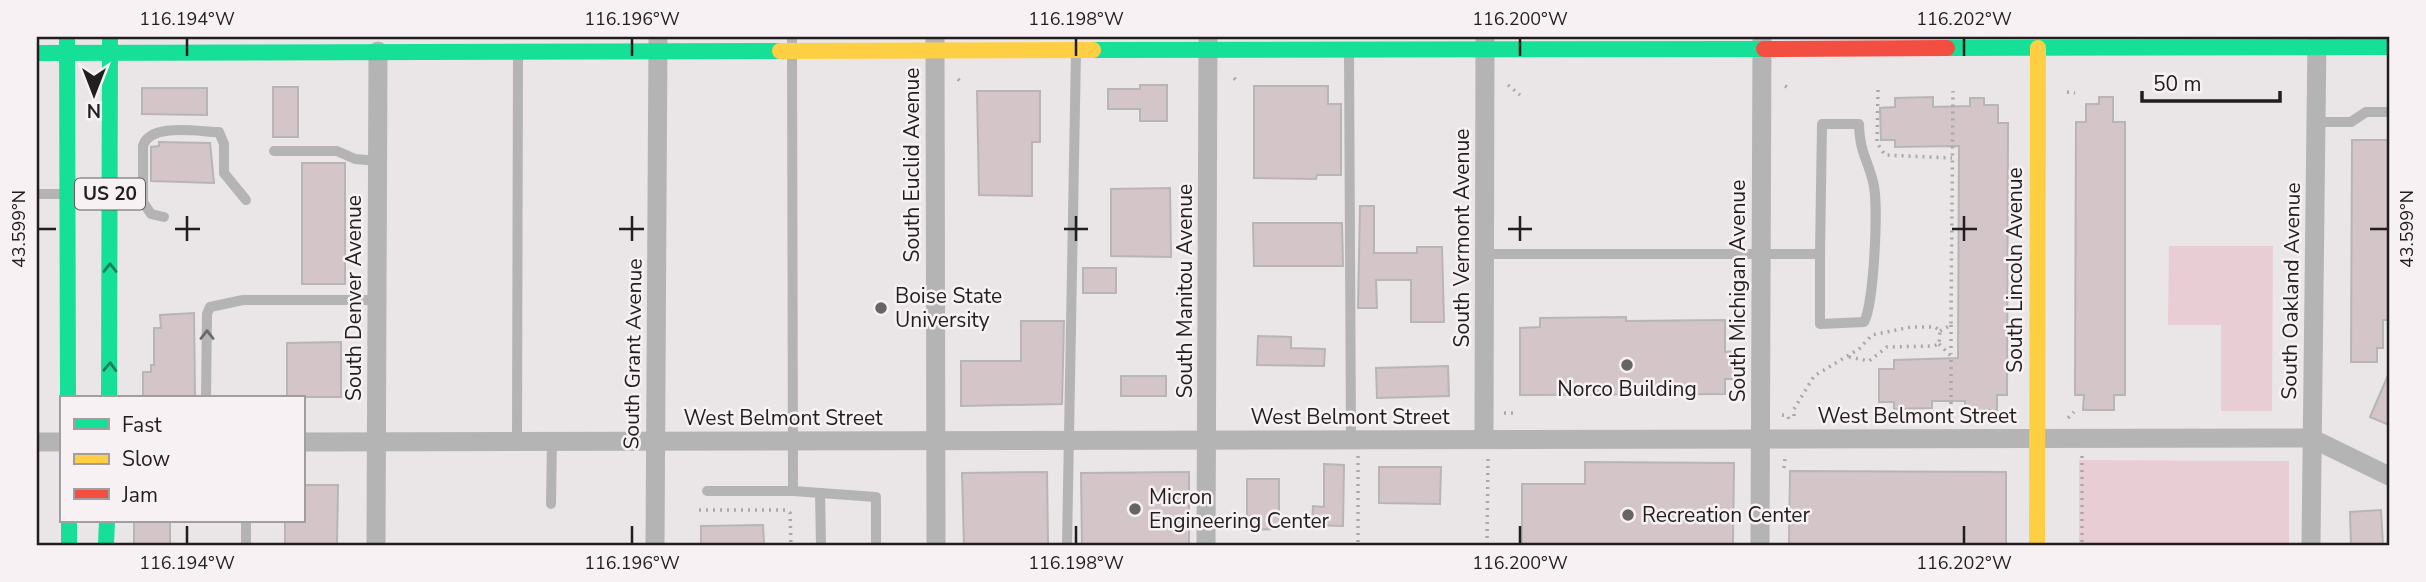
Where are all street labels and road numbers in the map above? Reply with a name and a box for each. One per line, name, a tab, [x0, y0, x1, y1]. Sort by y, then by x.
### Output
street label: South Euclid Avenue	[898, 68, 926, 263]
street label: South Vermont Avenue	[1448, 129, 1476, 347]
street label: South Lincoln Avenue	[2001, 167, 2029, 373]
road number: US 20	[75, 178, 145, 210]
street label: South Michigan Avenue	[1724, 180, 1752, 402]
street label: South Oakland Avenue	[2275, 182, 2307, 400]
street label: South Manitou Avenue	[1171, 184, 1199, 398]
street label: South Denver Avenue	[340, 195, 368, 401]
street label: South Grant Avenue	[617, 258, 649, 450]
street label: West Belmont Street	[1817, 402, 2017, 430]
street label: West Belmont Street	[1250, 403, 1450, 431]
street label: West Belmont Street	[683, 404, 883, 432]

